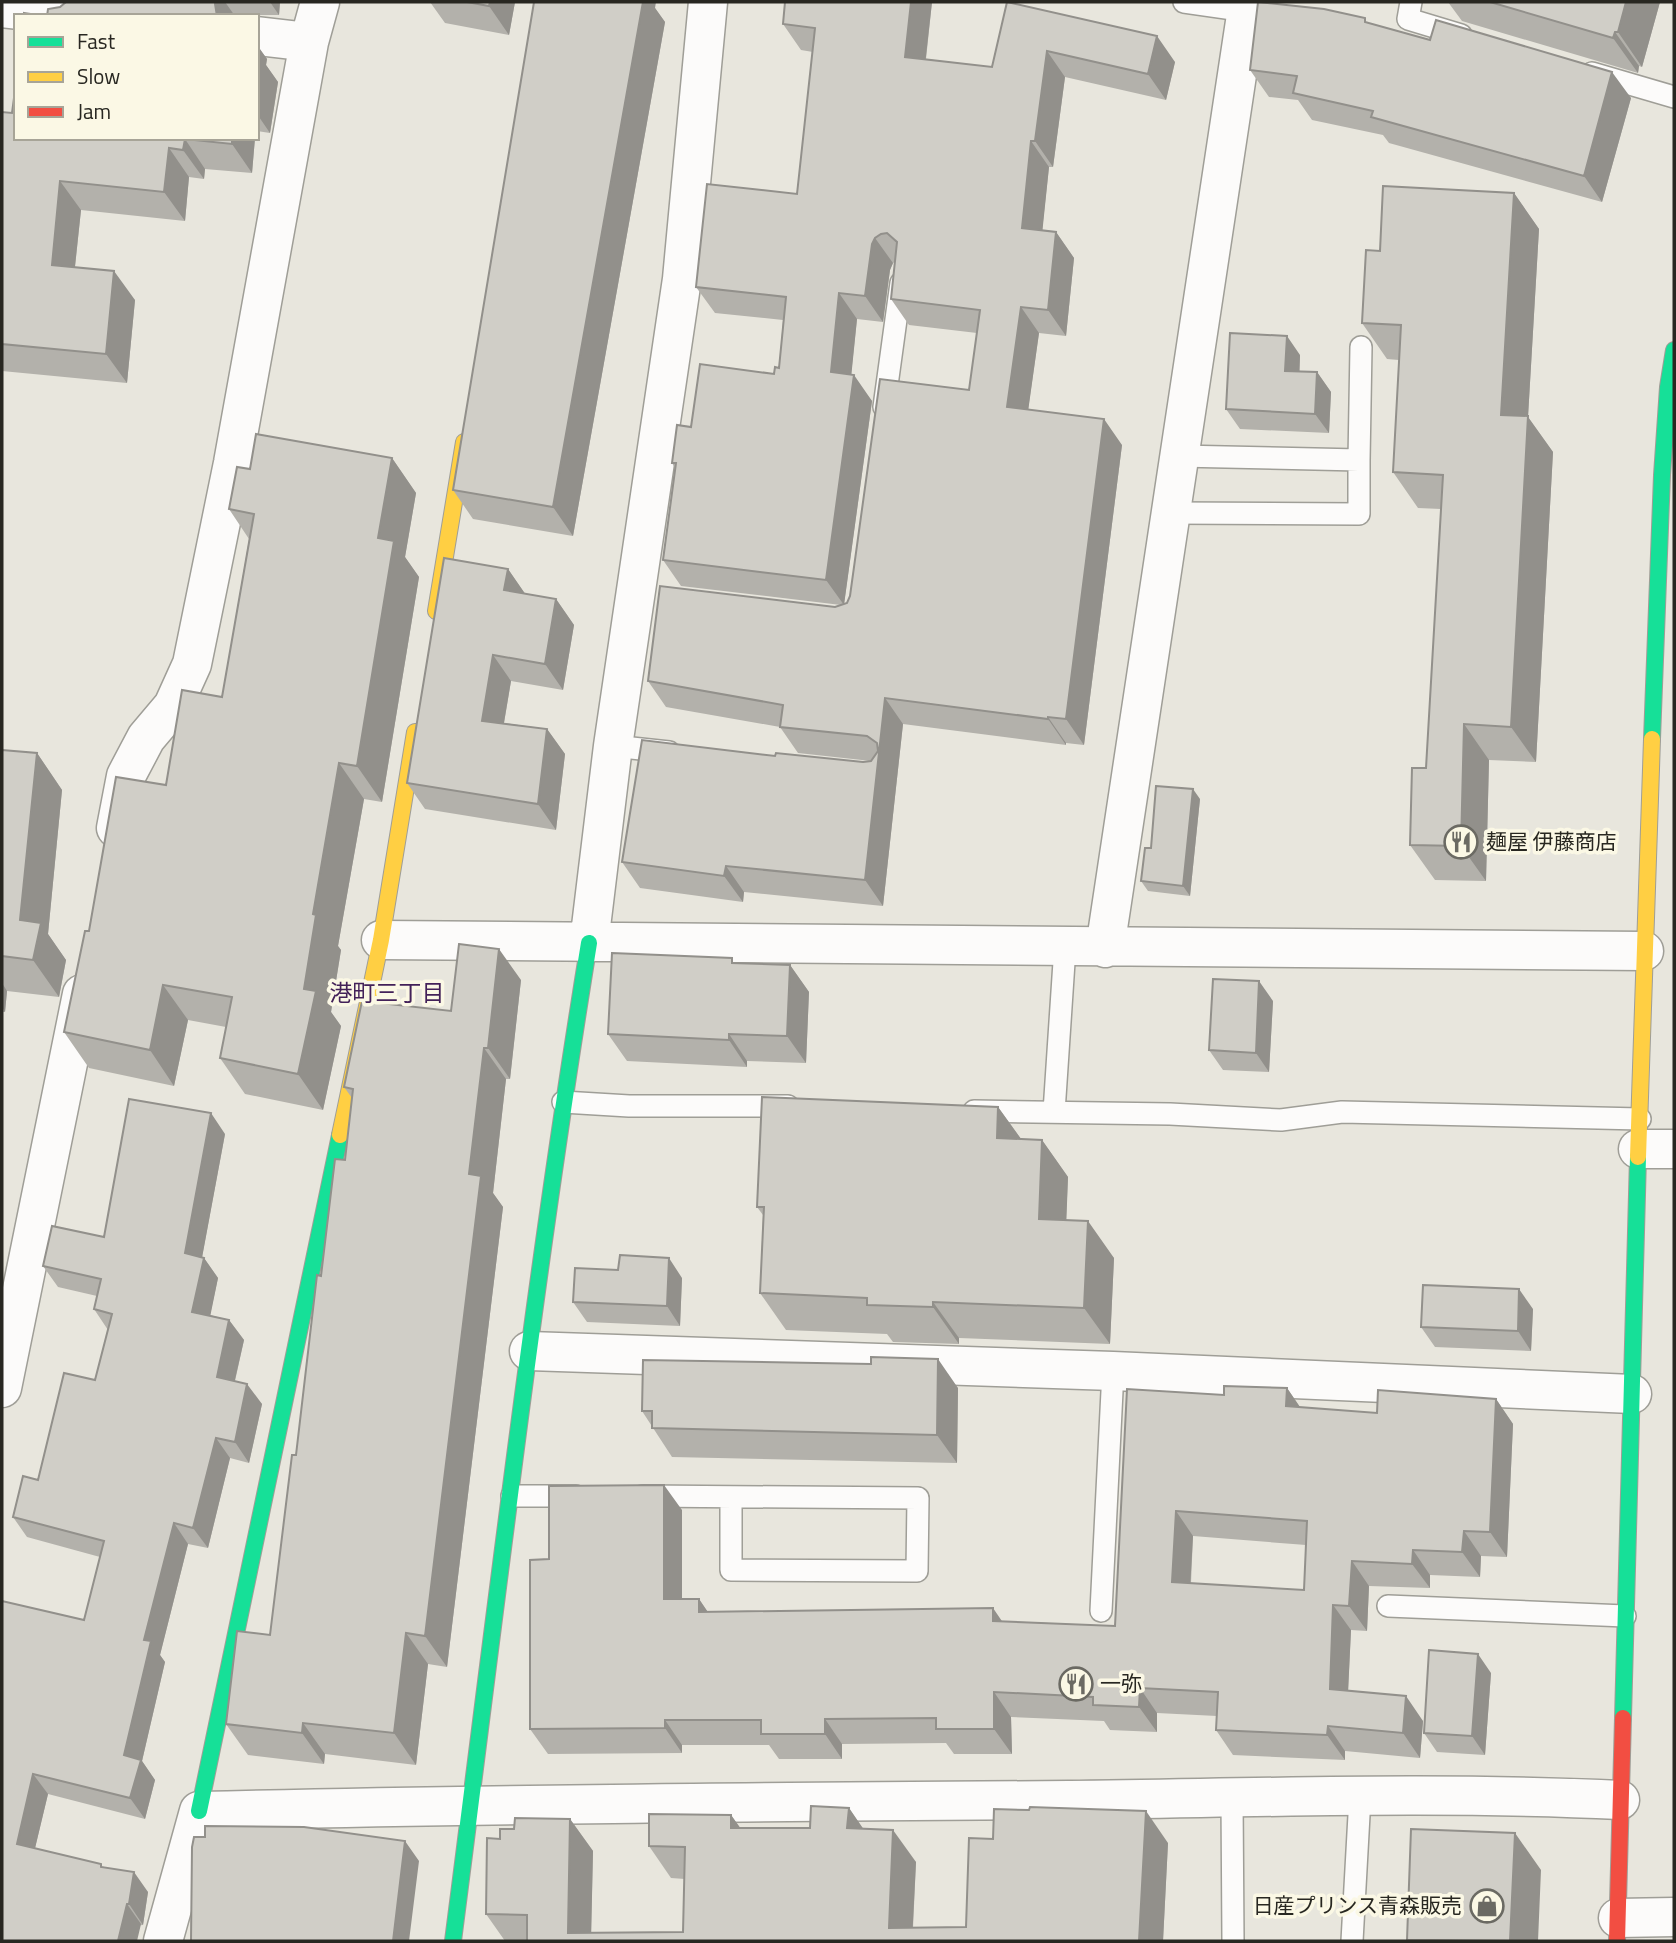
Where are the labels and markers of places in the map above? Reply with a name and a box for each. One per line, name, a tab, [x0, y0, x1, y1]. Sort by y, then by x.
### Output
restaurant icon: 麺屋 伊藤商店	[1442, 823, 1480, 861]
place label: 麺屋 伊藤商店	[1486, 825, 1617, 857]
restaurant icon: 一弥	[1057, 1665, 1095, 1703]
place label: 一弥	[1100, 1667, 1142, 1699]
shop icon: 日産プリンス青森販売	[1468, 1887, 1506, 1925]
place label: 日産プリンス青森販売	[1252, 1889, 1462, 1921]

